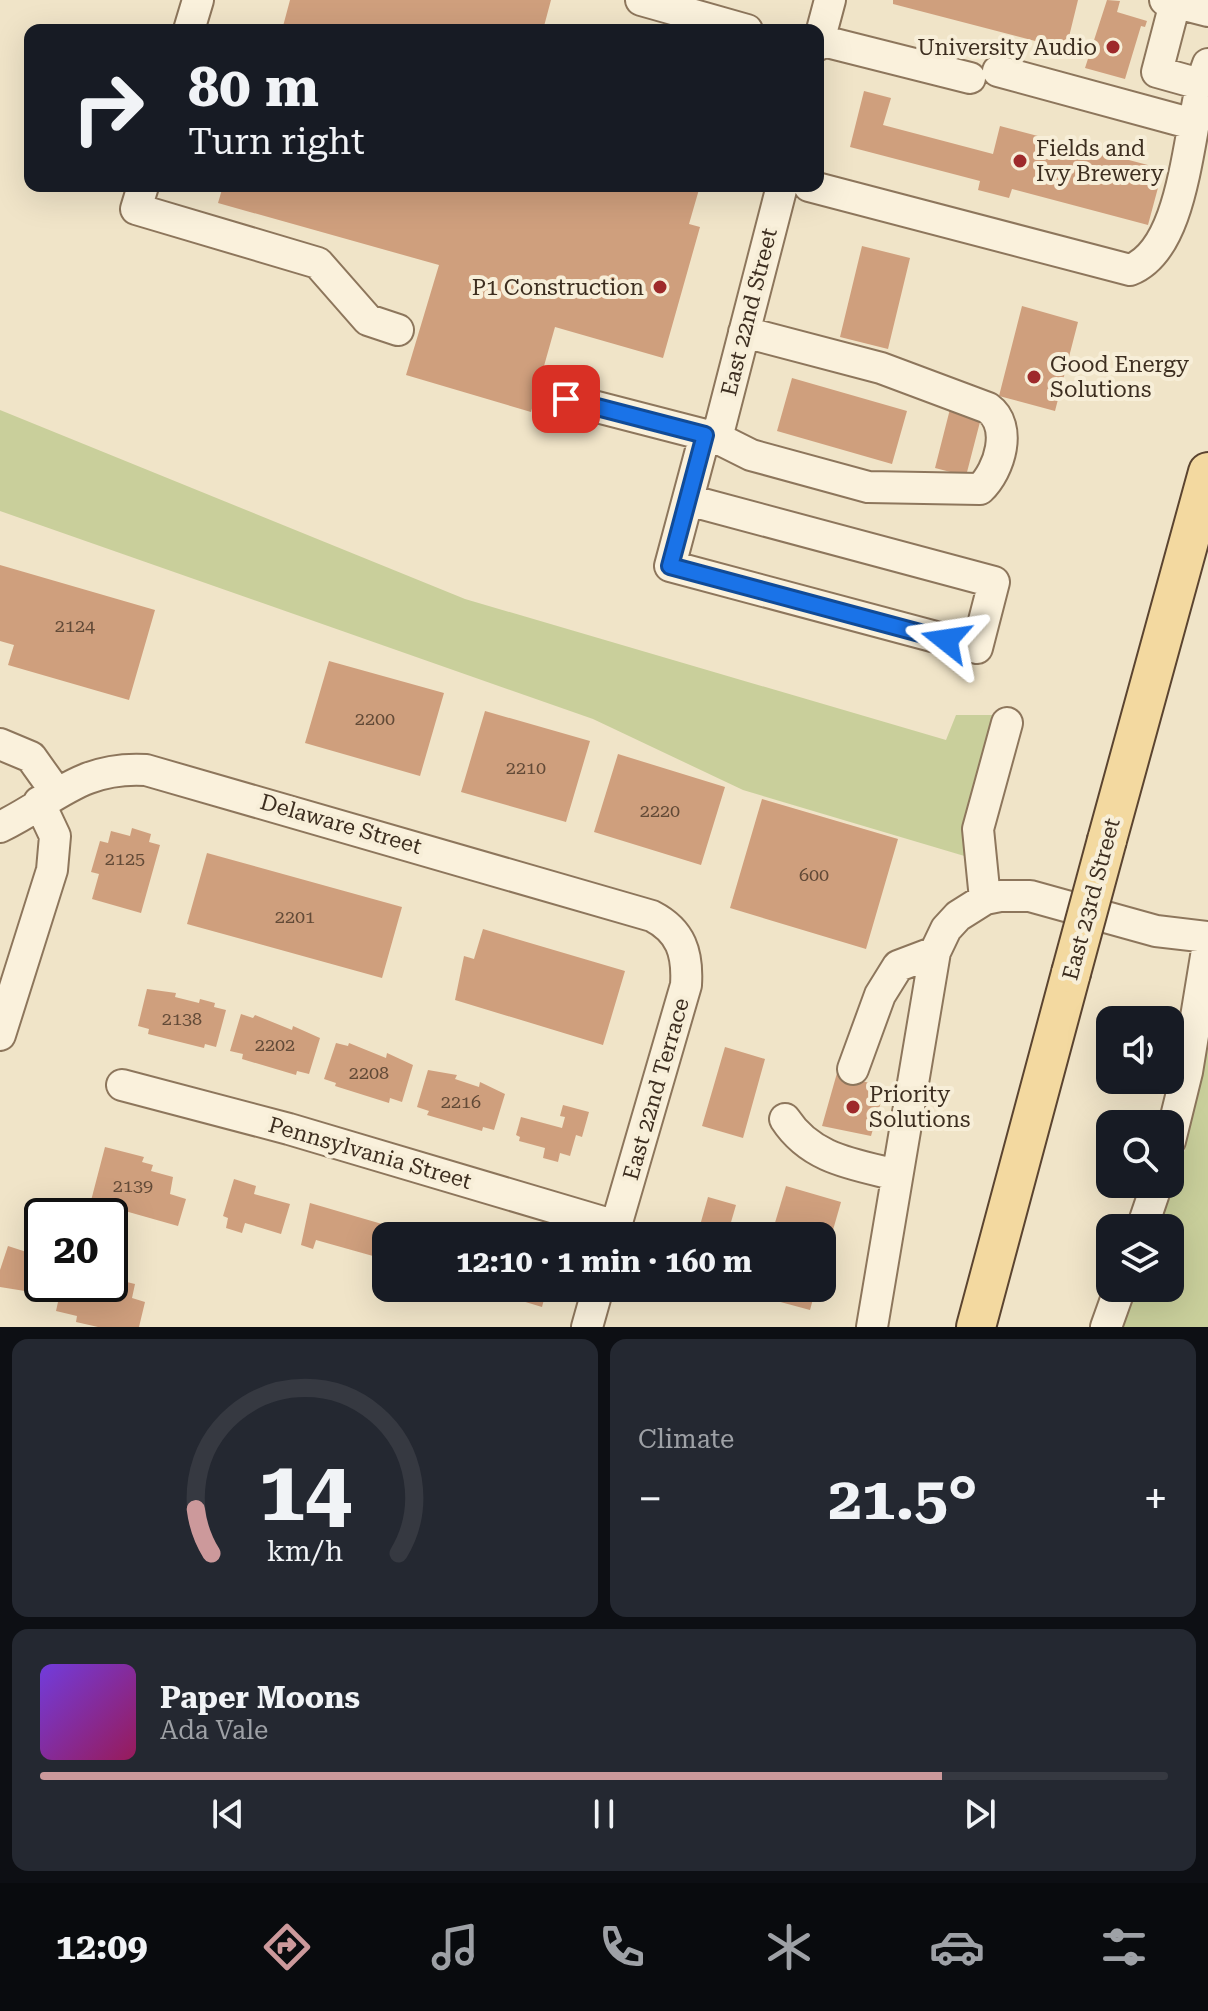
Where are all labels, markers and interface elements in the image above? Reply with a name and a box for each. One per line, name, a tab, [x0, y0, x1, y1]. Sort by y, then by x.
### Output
place label: University Audio	[917, 35, 1097, 60]
marker: University Audio	[1104, 38, 1122, 56]
text: 80 m	[188, 54, 319, 120]
icon: right	[56, 56, 160, 160]
text: Turn right	[188, 121, 365, 163]
place label: Fields and Ivy Brewery	[1036, 136, 1164, 186]
marker: Fields and Ivy Brewery	[1011, 152, 1029, 170]
street label: East 22nd Street	[716, 226, 782, 398]
place label: P1 Construction	[472, 275, 644, 300]
marker: P1 Construction	[651, 278, 669, 296]
place label: Good Energy Solutions	[1050, 352, 1189, 402]
pin	[532, 365, 600, 433]
marker: Good Energy Solutions	[1025, 368, 1043, 386]
icon: arrive	[544, 377, 588, 421]
position arrow	[904, 598, 988, 682]
house number: 2124	[55, 615, 95, 636]
house number: 2200	[355, 708, 395, 729]
house number: 2210	[506, 757, 546, 778]
street label: Delaware Street	[257, 789, 425, 859]
house number: 2220	[640, 800, 680, 821]
street label: East 23rd Street	[1057, 815, 1125, 983]
house number: 2125	[105, 848, 145, 869]
house number: 600	[799, 864, 829, 885]
house number: 2201	[275, 906, 315, 927]
street label: East 22nd Terrace	[618, 995, 694, 1183]
map controls	[1096, 1006, 1184, 1302]
button: sound	[1096, 1006, 1184, 1094]
house number: 2138	[162, 1008, 202, 1029]
house number: 2202	[255, 1034, 295, 1055]
house number: 2208	[349, 1062, 389, 1083]
place label: Priority Solutions	[869, 1082, 970, 1132]
house number: 2216	[441, 1091, 481, 1112]
marker: Priority Solutions	[844, 1098, 862, 1116]
button: search	[1096, 1110, 1184, 1198]
street label: Pennsylvania Street	[266, 1112, 474, 1194]
house number: 2139	[113, 1175, 153, 1196]
speed limit sign: 20	[24, 1198, 128, 1302]
button: layers	[1096, 1214, 1184, 1302]
text: 12:10 · 1 min · 160 m	[456, 1244, 752, 1279]
text: Climate	[638, 1424, 734, 1454]
text: 14	[258, 1443, 352, 1540]
text: 21.5°	[828, 1463, 978, 1534]
text: −	[638, 1473, 663, 1525]
text: +	[1143, 1473, 1168, 1525]
text: km/h	[267, 1534, 343, 1568]
text: Paper Moons	[160, 1680, 360, 1715]
text: Ada Vale	[160, 1715, 268, 1745]
icon: previous	[206, 1792, 250, 1836]
icon: pause	[582, 1792, 626, 1836]
icon: next	[958, 1792, 1002, 1836]
icon: directions	[259, 1919, 315, 1975]
icon: music	[427, 1919, 483, 1975]
icon: phone	[594, 1919, 650, 1975]
icon: climate	[761, 1919, 817, 1975]
icon: car	[929, 1919, 985, 1975]
icon: filters	[1096, 1919, 1152, 1975]
text: 12:09	[56, 1926, 148, 1968]

